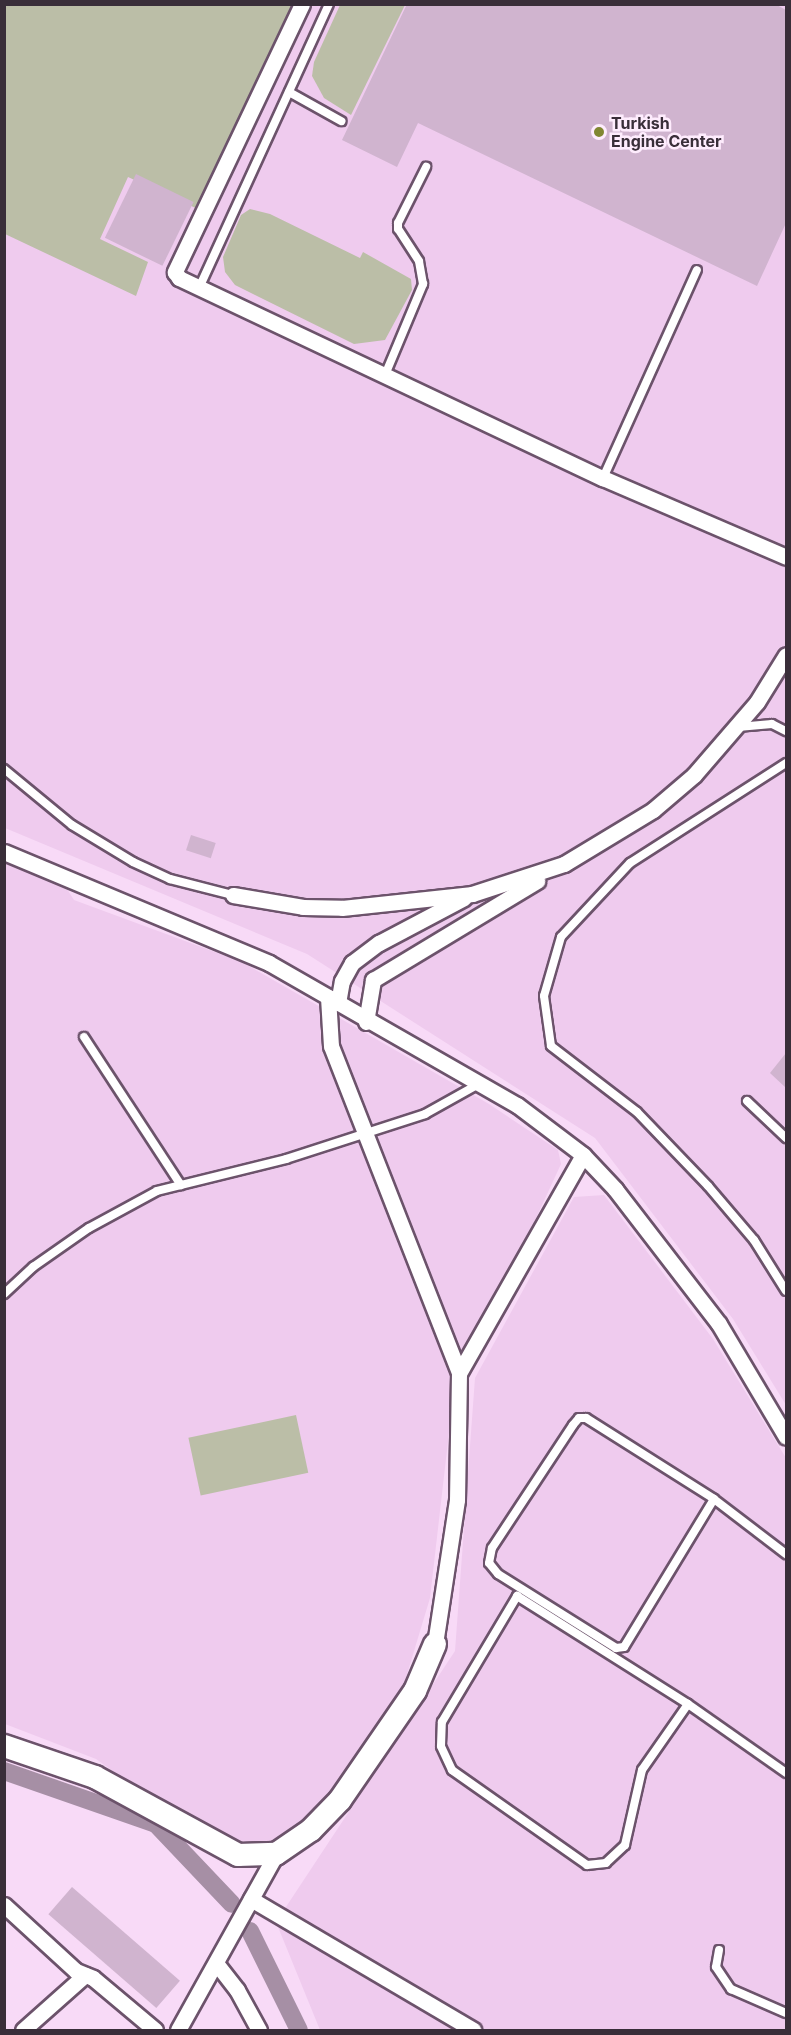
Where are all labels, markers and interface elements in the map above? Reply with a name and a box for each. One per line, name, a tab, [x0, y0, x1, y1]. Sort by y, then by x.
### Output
place label: Turkish Engine Center	[611, 113, 721, 151]
marker: Turkish Engine Center	[592, 125, 606, 139]

